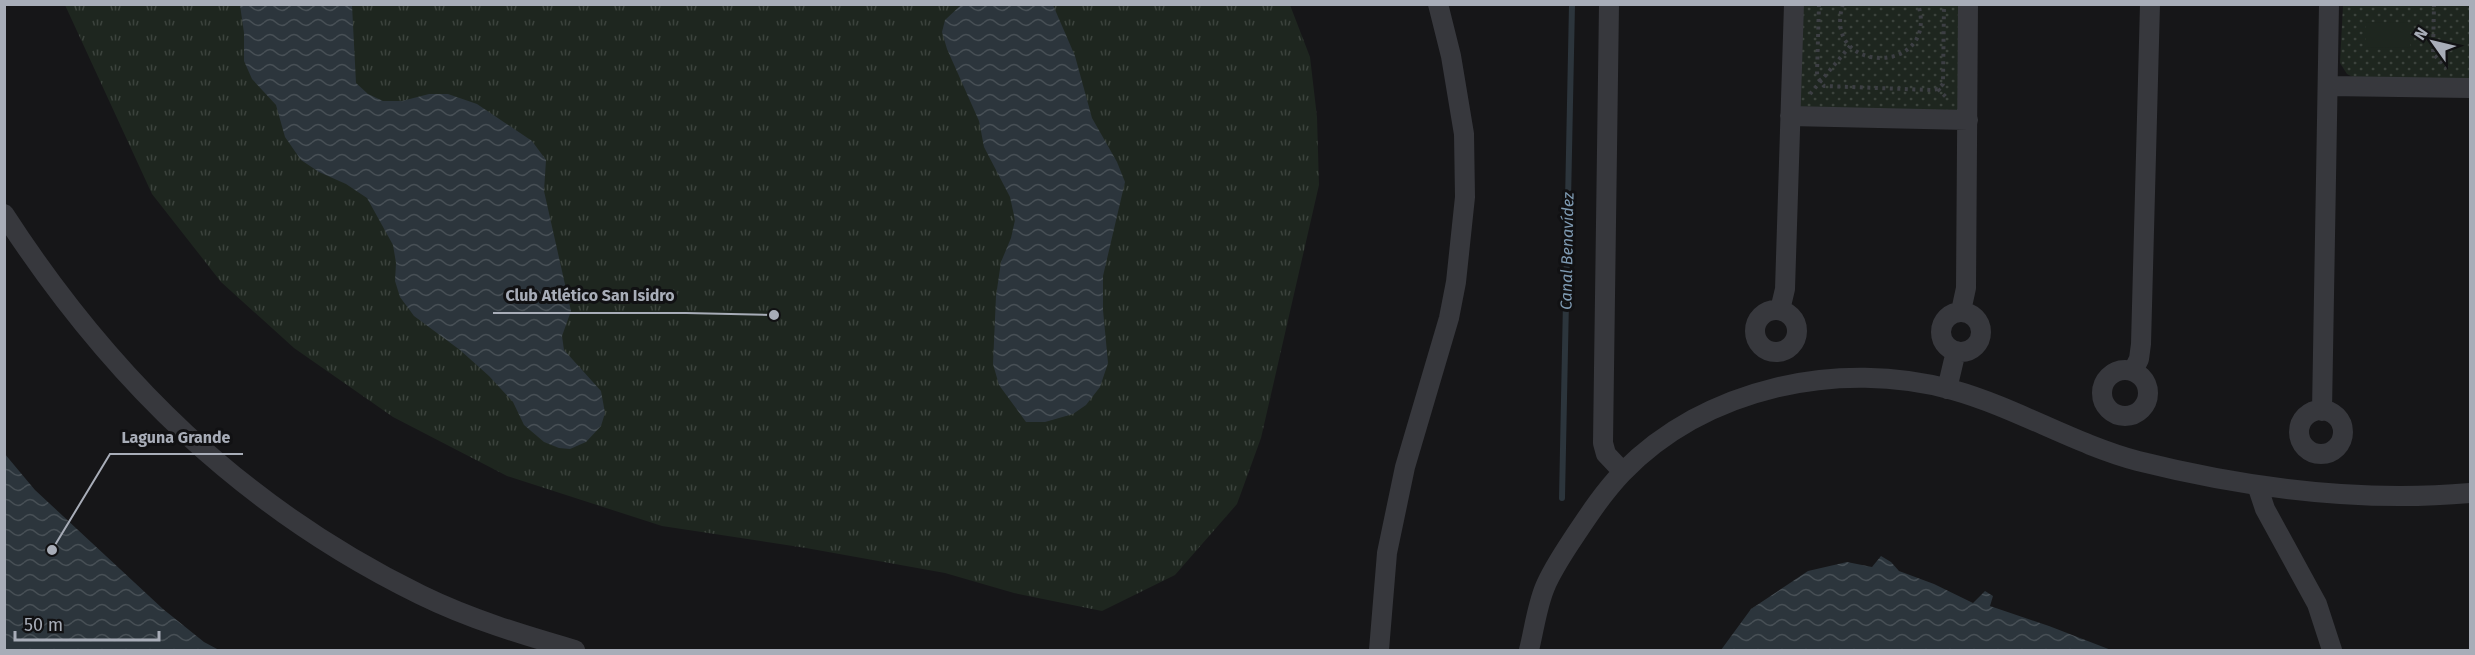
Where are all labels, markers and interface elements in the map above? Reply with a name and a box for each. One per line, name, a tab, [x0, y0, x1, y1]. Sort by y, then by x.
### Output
north arrow	[2403, 12, 2463, 72]
text: N	[2410, 24, 2432, 44]
water label: Canal Benavídez	[1556, 192, 1578, 310]
callout: Club Atlético San Isidro	[493, 279, 686, 313]
text: Club Atlético San Isidro	[505, 286, 675, 305]
callout: Laguna Grande	[110, 420, 243, 454]
text: Laguna Grande	[122, 428, 231, 447]
scale bar	[15, 604, 159, 642]
text: 50 m	[24, 614, 63, 636]

